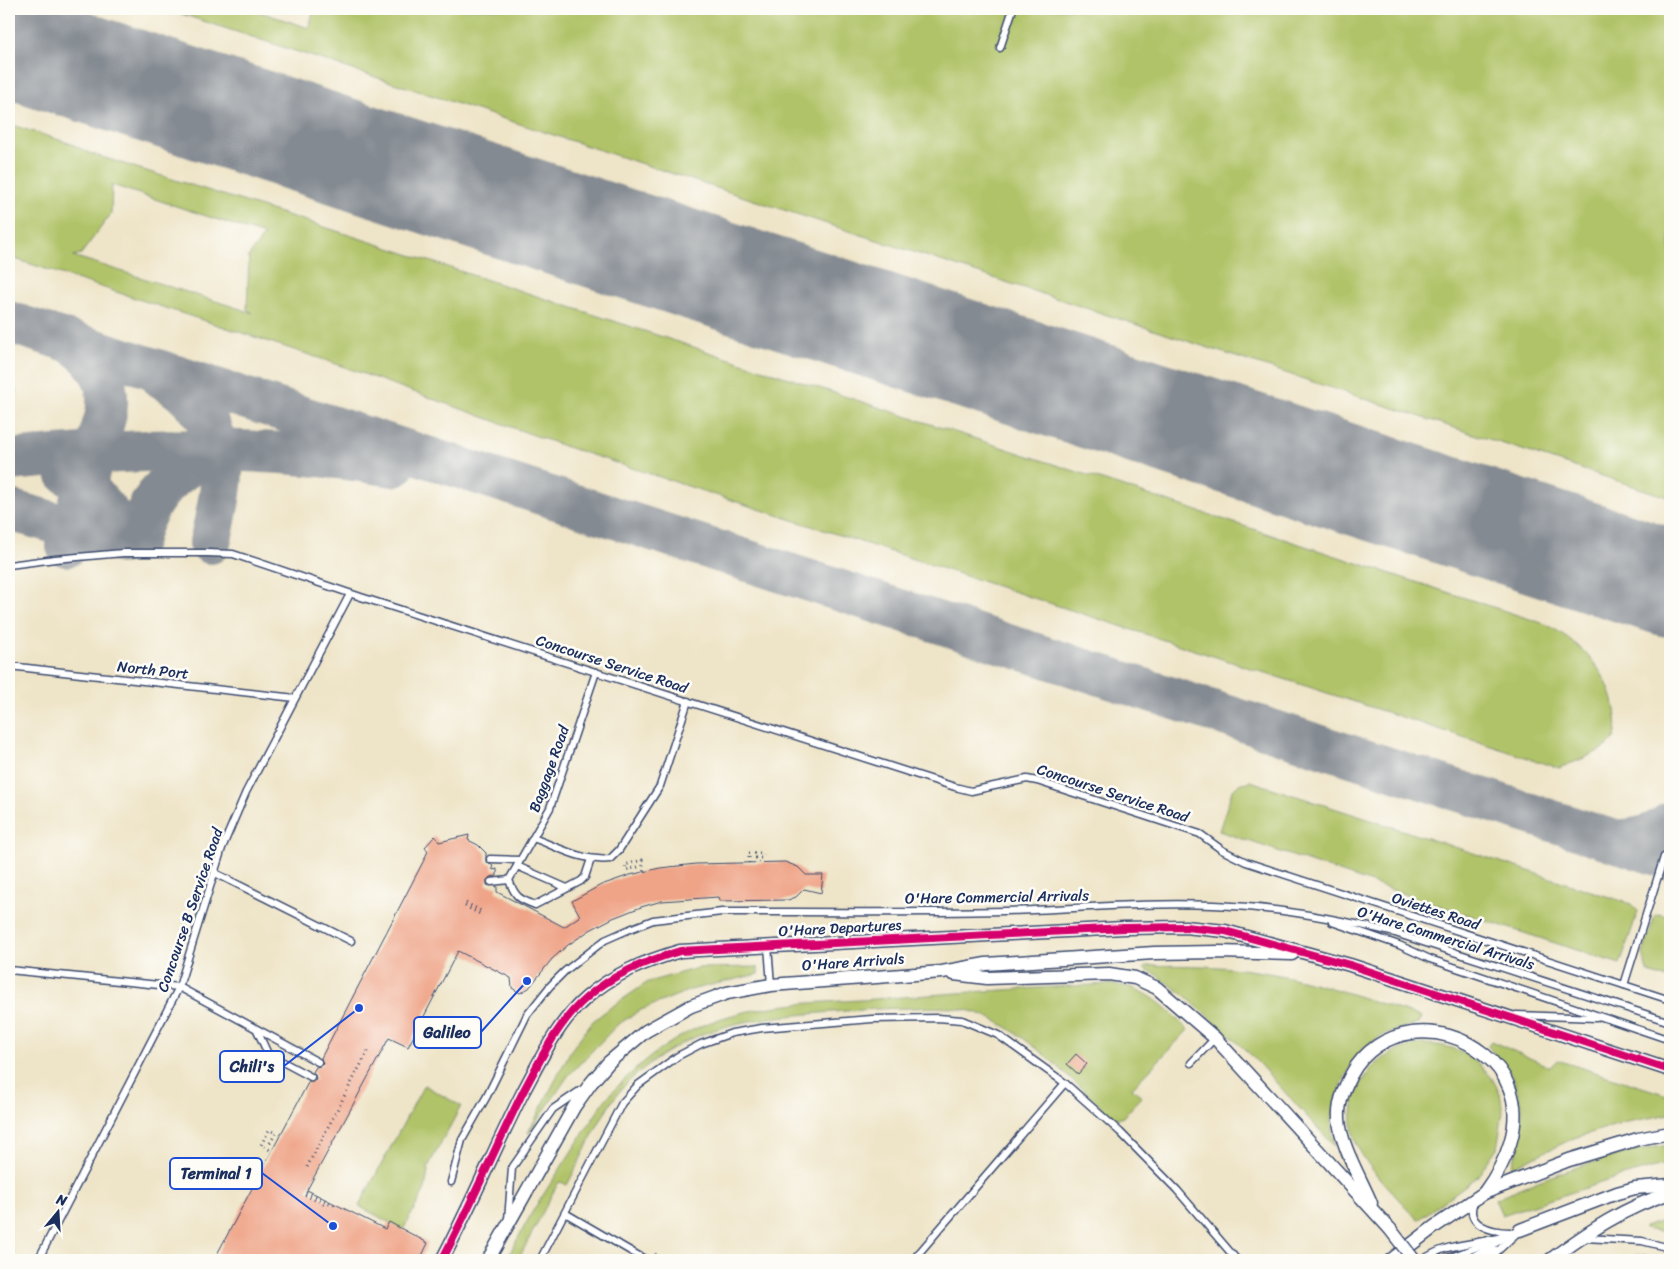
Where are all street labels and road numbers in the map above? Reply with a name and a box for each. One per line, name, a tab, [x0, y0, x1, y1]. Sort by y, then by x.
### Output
street label: Concourse Service Road	[533, 627, 692, 701]
street label: North Port	[116, 653, 190, 687]
street label: Baggage Road	[521, 721, 577, 816]
street label: Concourse Service Road	[1034, 756, 1193, 830]
street label: Concourse B Service Road	[150, 823, 231, 995]
street label: O'Hare Commercial Arrivals	[905, 882, 1089, 912]
street label: Oviettes Road	[1389, 885, 1484, 938]
street label: O'Hare Commercial Arrivals	[1354, 899, 1538, 977]
street label: O'Hare Departures	[778, 912, 903, 944]
street label: O'Hare Arrivals	[801, 945, 906, 979]

